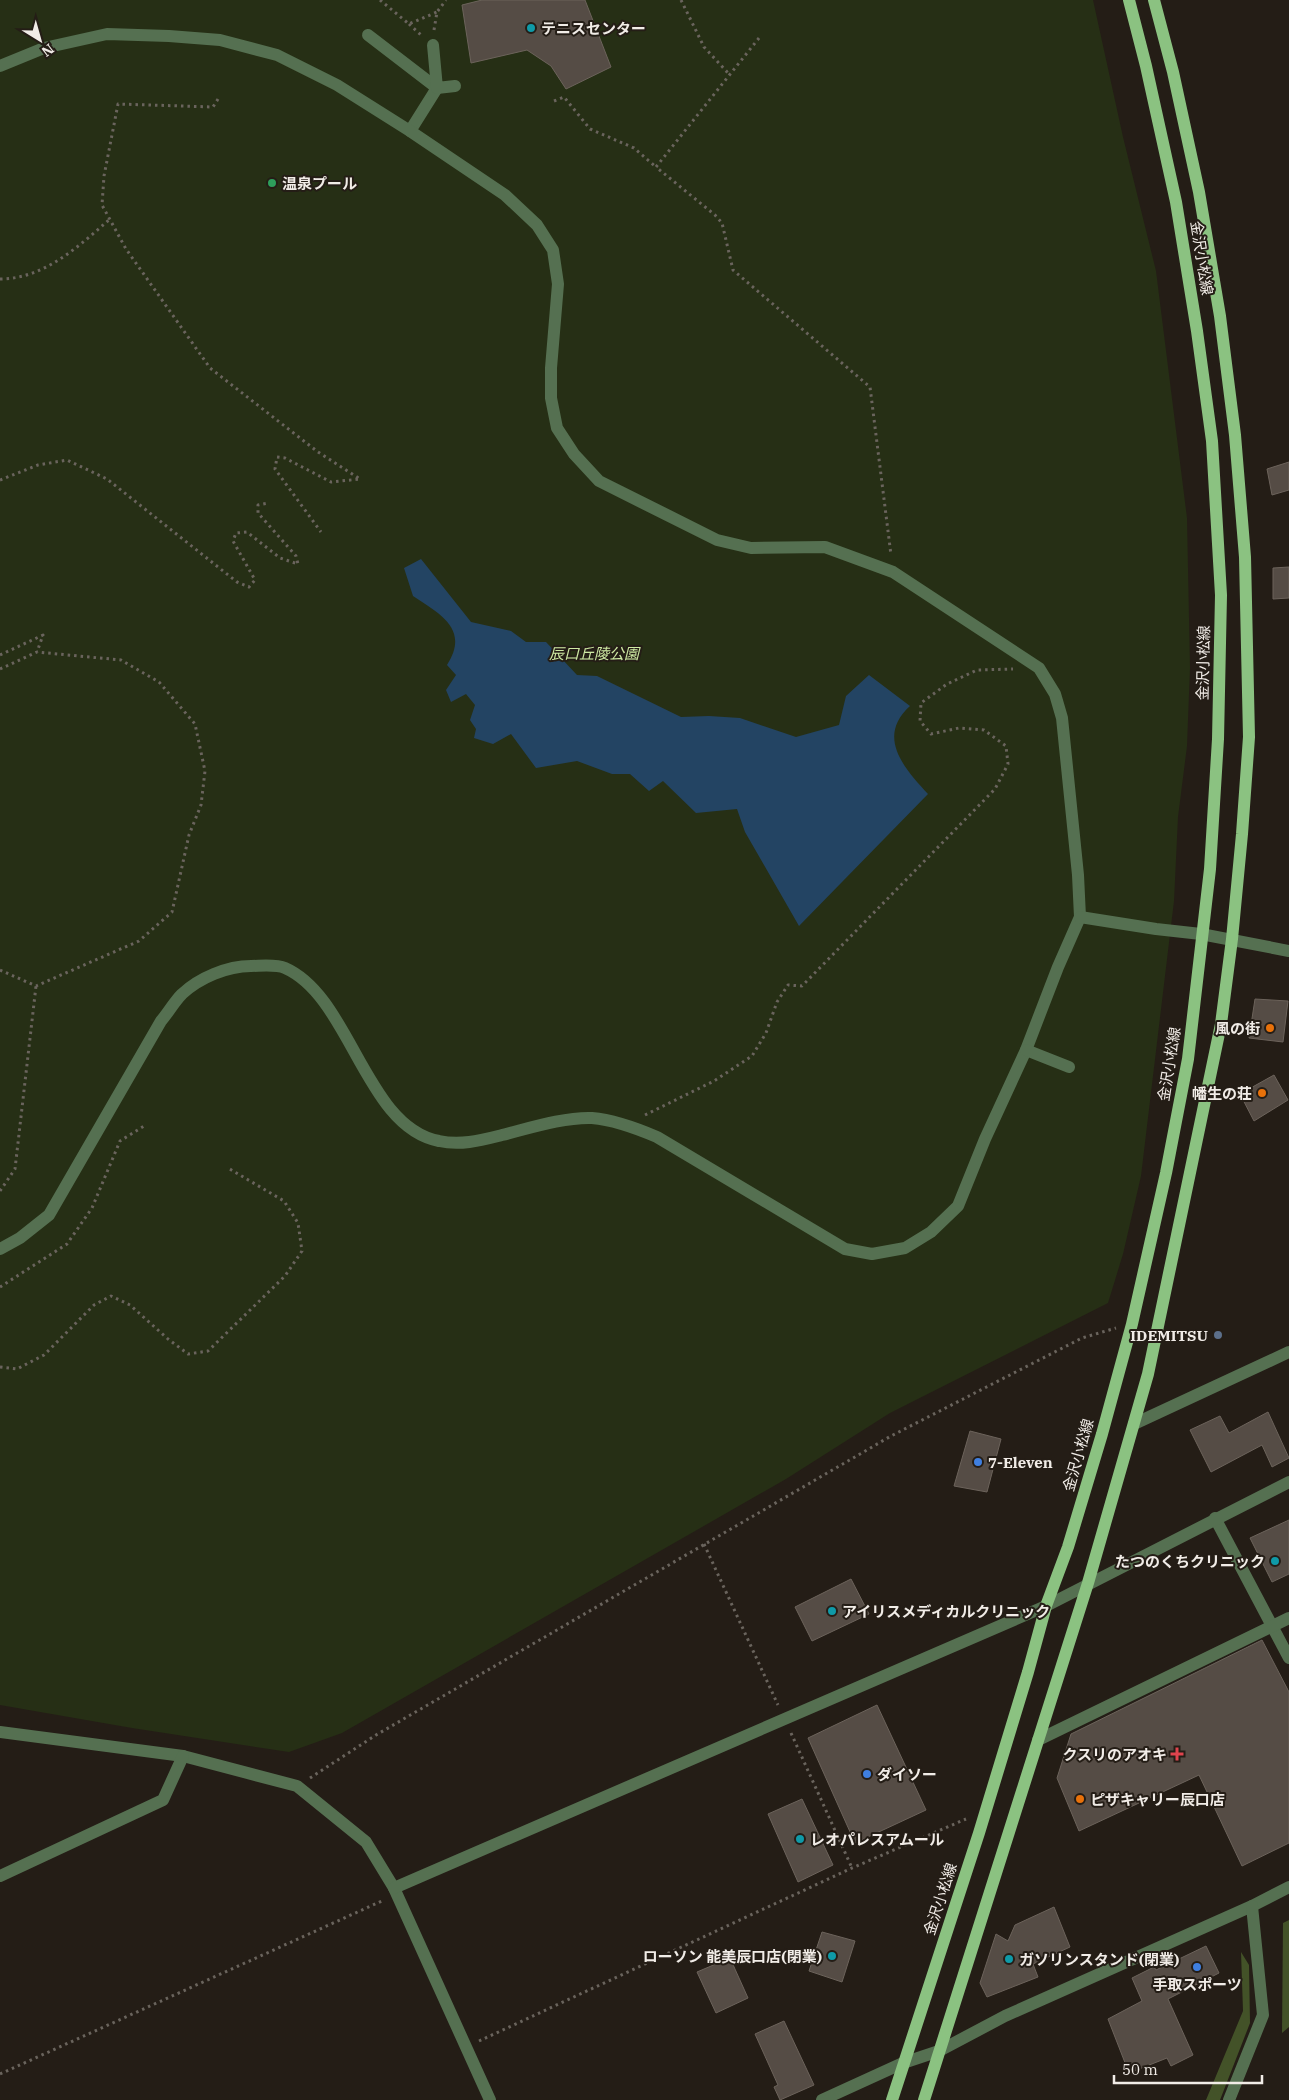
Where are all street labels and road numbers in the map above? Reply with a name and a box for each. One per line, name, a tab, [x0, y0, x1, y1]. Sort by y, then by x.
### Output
street label: 金沢小松線	[1187, 219, 1217, 297]
street label: 金沢小松線	[1193, 625, 1213, 701]
street label: 金沢小松線	[1154, 1025, 1184, 1103]
street label: 金沢小松線	[1059, 1416, 1097, 1494]
street label: 金沢小松線	[919, 1860, 961, 1938]

